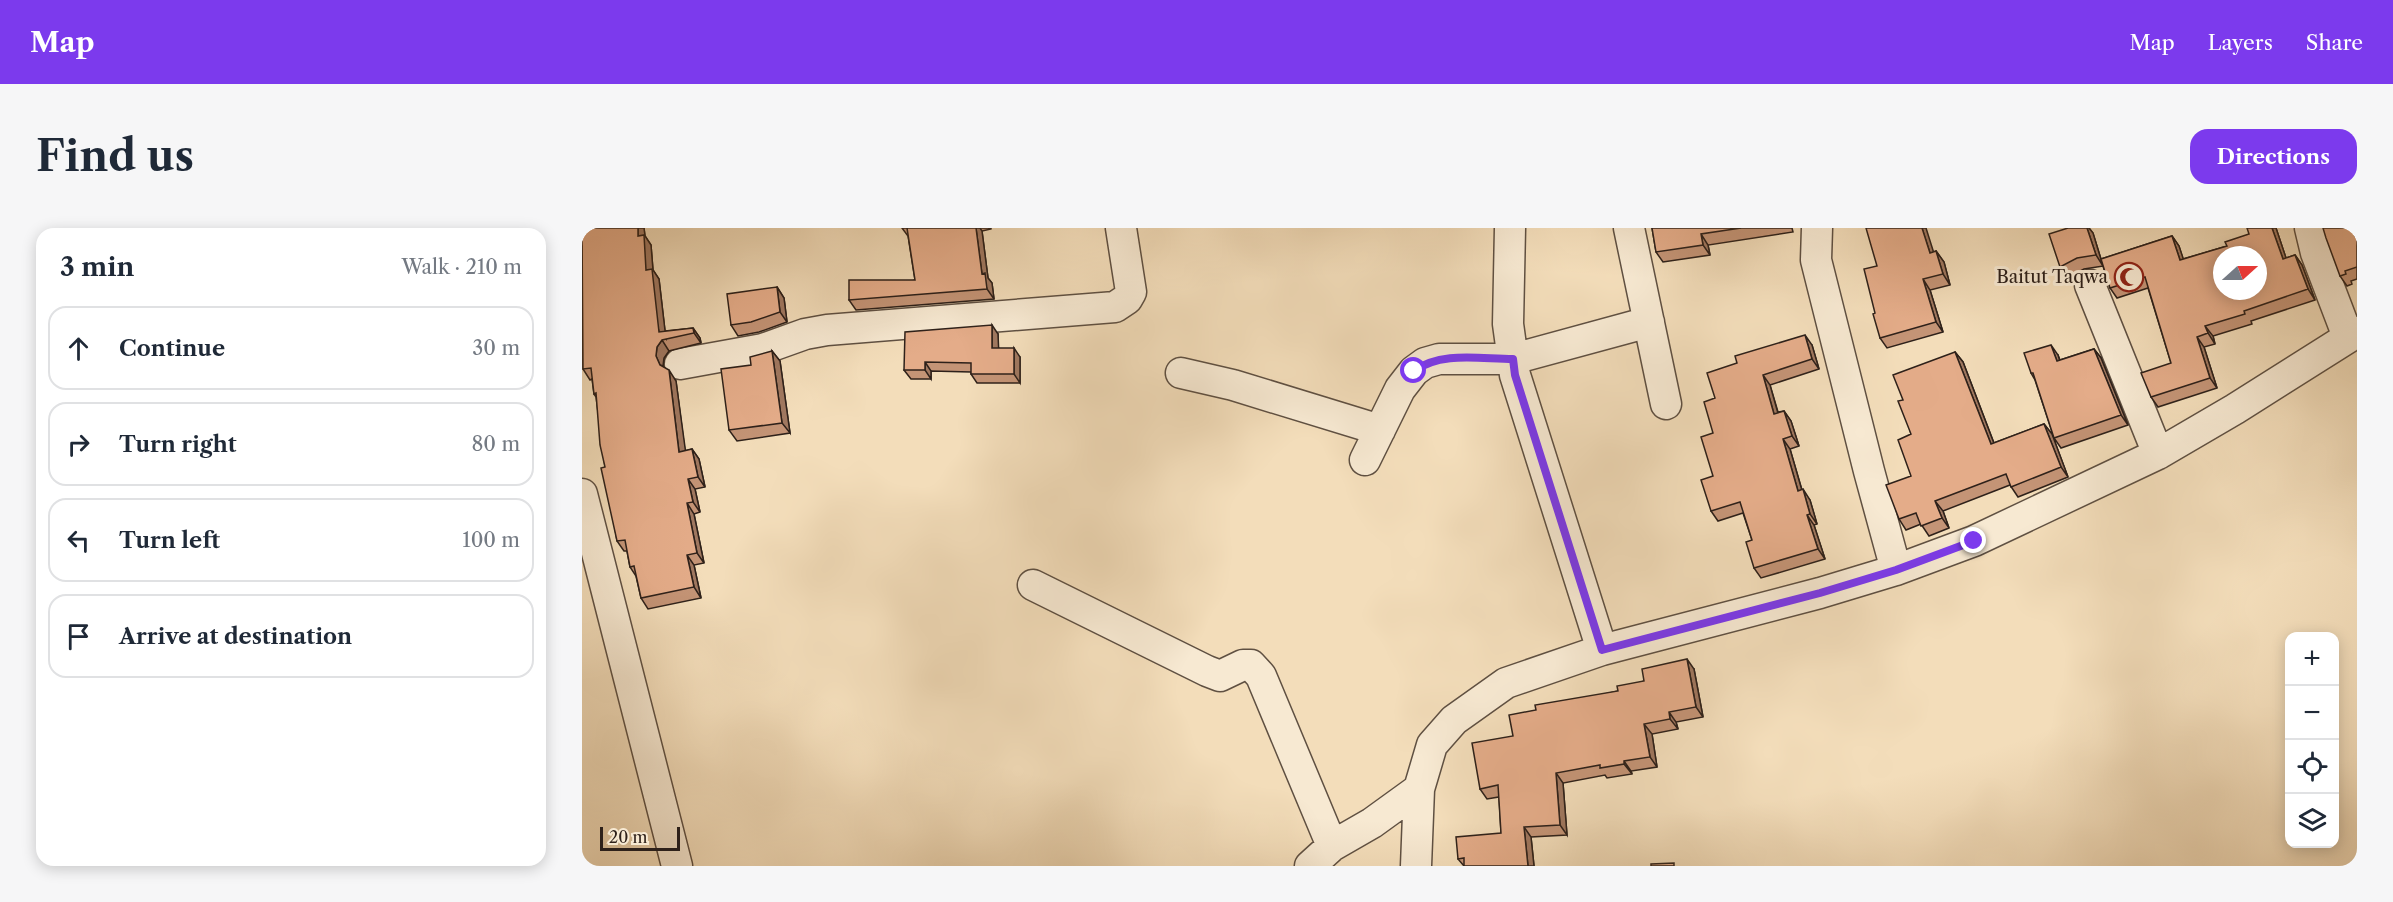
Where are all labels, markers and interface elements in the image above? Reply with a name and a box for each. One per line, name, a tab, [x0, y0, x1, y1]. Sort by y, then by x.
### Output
text: Map	[30, 25, 94, 59]
text: Map	[2130, 30, 2175, 55]
text: Layers	[2208, 30, 2273, 55]
text: Share	[2306, 30, 2363, 55]
button: Directions	[2190, 129, 2357, 184]
text: Find us	[36, 130, 194, 182]
north arrow	[2213, 246, 2267, 300]
text: 3 min	[60, 251, 134, 283]
text: Walk · 210 m	[401, 255, 522, 279]
mosque icon: Baitut Taqwa	[2113, 261, 2145, 293]
place label: Baitut Taqwa	[1996, 266, 2109, 288]
icon: ahead	[62, 332, 95, 365]
text: Continue	[119, 335, 225, 362]
text: 30 m	[472, 336, 520, 360]
route start	[1400, 357, 1426, 383]
icon: right	[62, 428, 95, 461]
text: Turn right	[119, 431, 237, 458]
text: 80 m	[472, 432, 520, 456]
icon: left	[62, 524, 95, 557]
text: Turn left	[119, 527, 220, 554]
route end	[1960, 527, 1986, 553]
text: 100 m	[462, 528, 520, 552]
icon: arrive	[62, 620, 95, 653]
text: Arrive at destination	[119, 623, 352, 650]
map controls	[2285, 632, 2339, 848]
button: +	[2285, 632, 2339, 686]
button: −	[2285, 686, 2339, 740]
button: locate	[2285, 740, 2339, 794]
button: layers	[2285, 794, 2339, 848]
scale bar	[600, 824, 680, 852]
text: 20 m	[609, 827, 648, 847]

